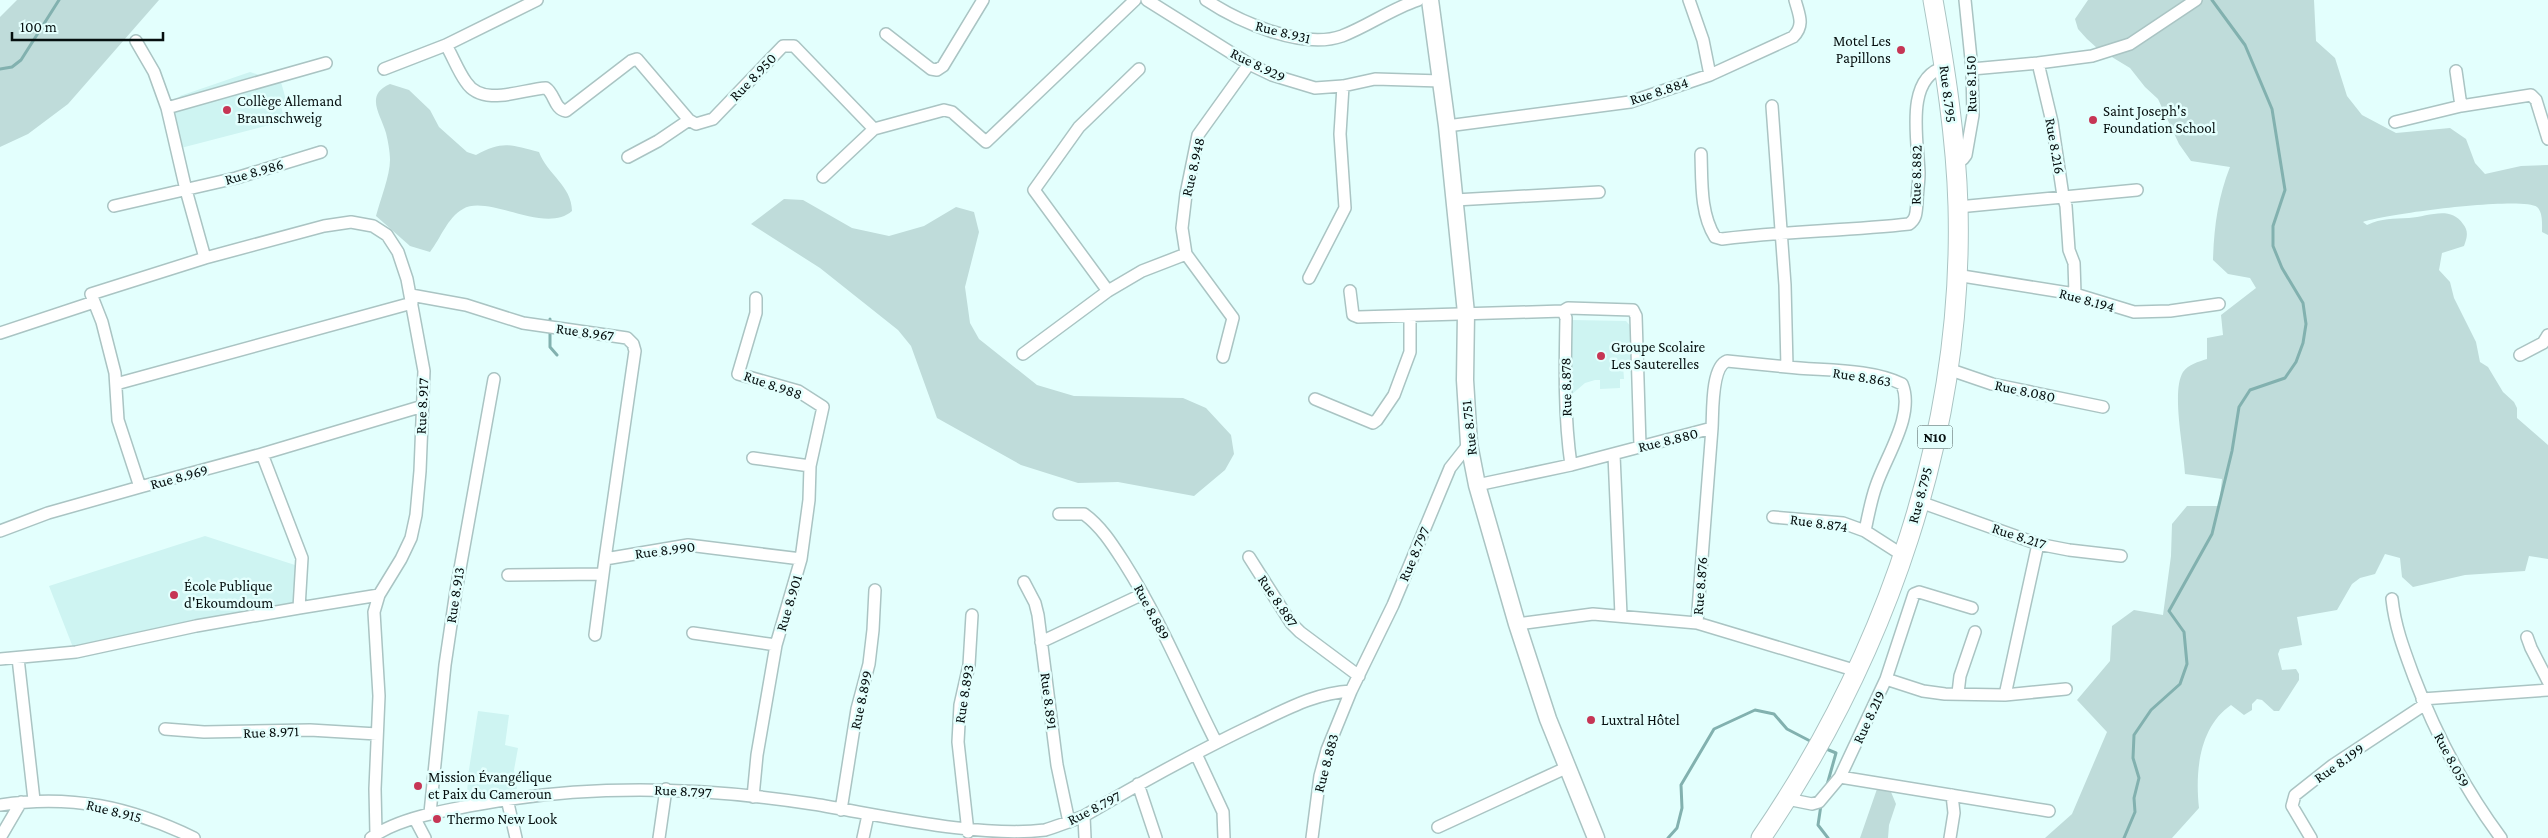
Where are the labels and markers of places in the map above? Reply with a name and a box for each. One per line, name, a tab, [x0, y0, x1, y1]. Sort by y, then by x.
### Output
place label: Motel Les Papillons	[1833, 33, 1891, 67]
marker: Motel Les Papillons	[1895, 44, 1907, 56]
place label: Collège Allemand Braunschweig	[237, 93, 342, 127]
place label: Saint Joseph's Foundation School	[2103, 103, 2216, 136]
marker: Collège Allemand Braunschweig	[221, 104, 233, 116]
marker: Saint Joseph's Foundation School	[2087, 114, 2099, 126]
place label: Groupe Scolaire Les Sauterelles	[1611, 339, 1706, 372]
marker: Groupe Scolaire Les Sauterelles	[1595, 350, 1607, 362]
place label: École Publique d'Ekoumdoum	[184, 578, 273, 611]
marker: École Publique d'Ekoumdoum	[168, 589, 180, 601]
place label: Luxtral Hôtel	[1601, 712, 1680, 728]
marker: Luxtral Hôtel	[1585, 714, 1597, 726]
place label: Mission Évangélique et Paix du Cameroun	[428, 769, 552, 802]
marker: Mission Évangélique et Paix du Cameroun	[412, 780, 424, 792]
place label: Thermo New Look	[447, 811, 558, 827]
marker: Thermo New Look	[431, 813, 443, 825]

